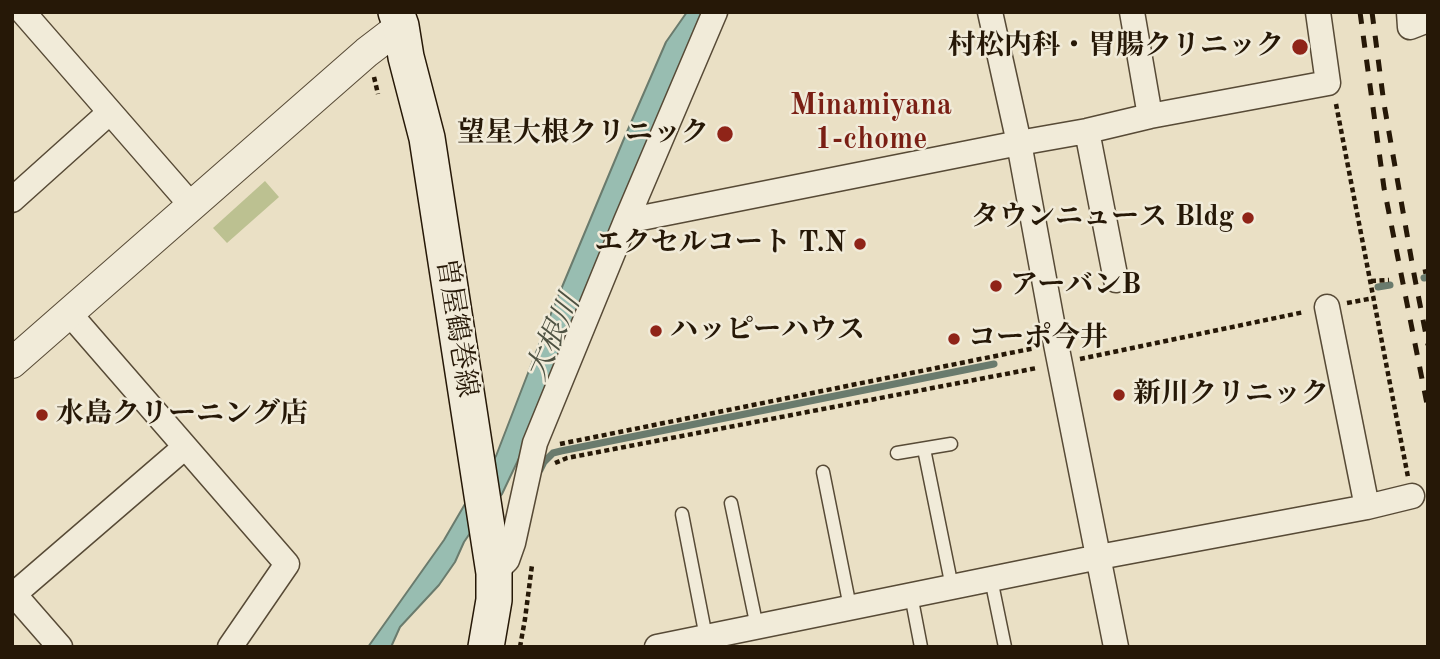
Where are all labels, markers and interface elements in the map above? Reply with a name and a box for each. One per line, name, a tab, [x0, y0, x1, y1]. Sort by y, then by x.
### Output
place label: 村松内科・胃腸クリニック	[948, 30, 1284, 64]
marker: 村松内科・胃腸クリニック	[1290, 37, 1310, 57]
district label: Minamiyana 1-chome	[790, 88, 952, 158]
place label: 望星大根クリニック	[457, 117, 709, 151]
marker: 望星大根クリニック	[715, 124, 735, 144]
place label: タウンニュース Bldg	[971, 201, 1234, 235]
marker: タウンニュース Bldg	[1240, 210, 1256, 226]
place label: エクセルコート T.N	[595, 227, 846, 261]
marker: エクセルコート T.N	[852, 236, 868, 252]
street label: 曽屋鶴巻線	[428, 256, 484, 400]
place label: アーバンB	[1010, 269, 1141, 303]
marker: アーバンB	[988, 278, 1004, 294]
water label: 大根川	[519, 290, 589, 386]
place label: ハッピーハウス	[670, 314, 865, 348]
place label: コーポ今井	[968, 322, 1108, 356]
marker: ハッピーハウス	[648, 323, 664, 339]
marker: コーポ今井	[946, 331, 962, 347]
place label: 新川クリニック	[1133, 378, 1329, 412]
marker: 新川クリニック	[1111, 387, 1127, 403]
place label: 水島クリーニング店	[56, 398, 308, 432]
marker: 水島クリーニング店	[34, 407, 50, 423]

